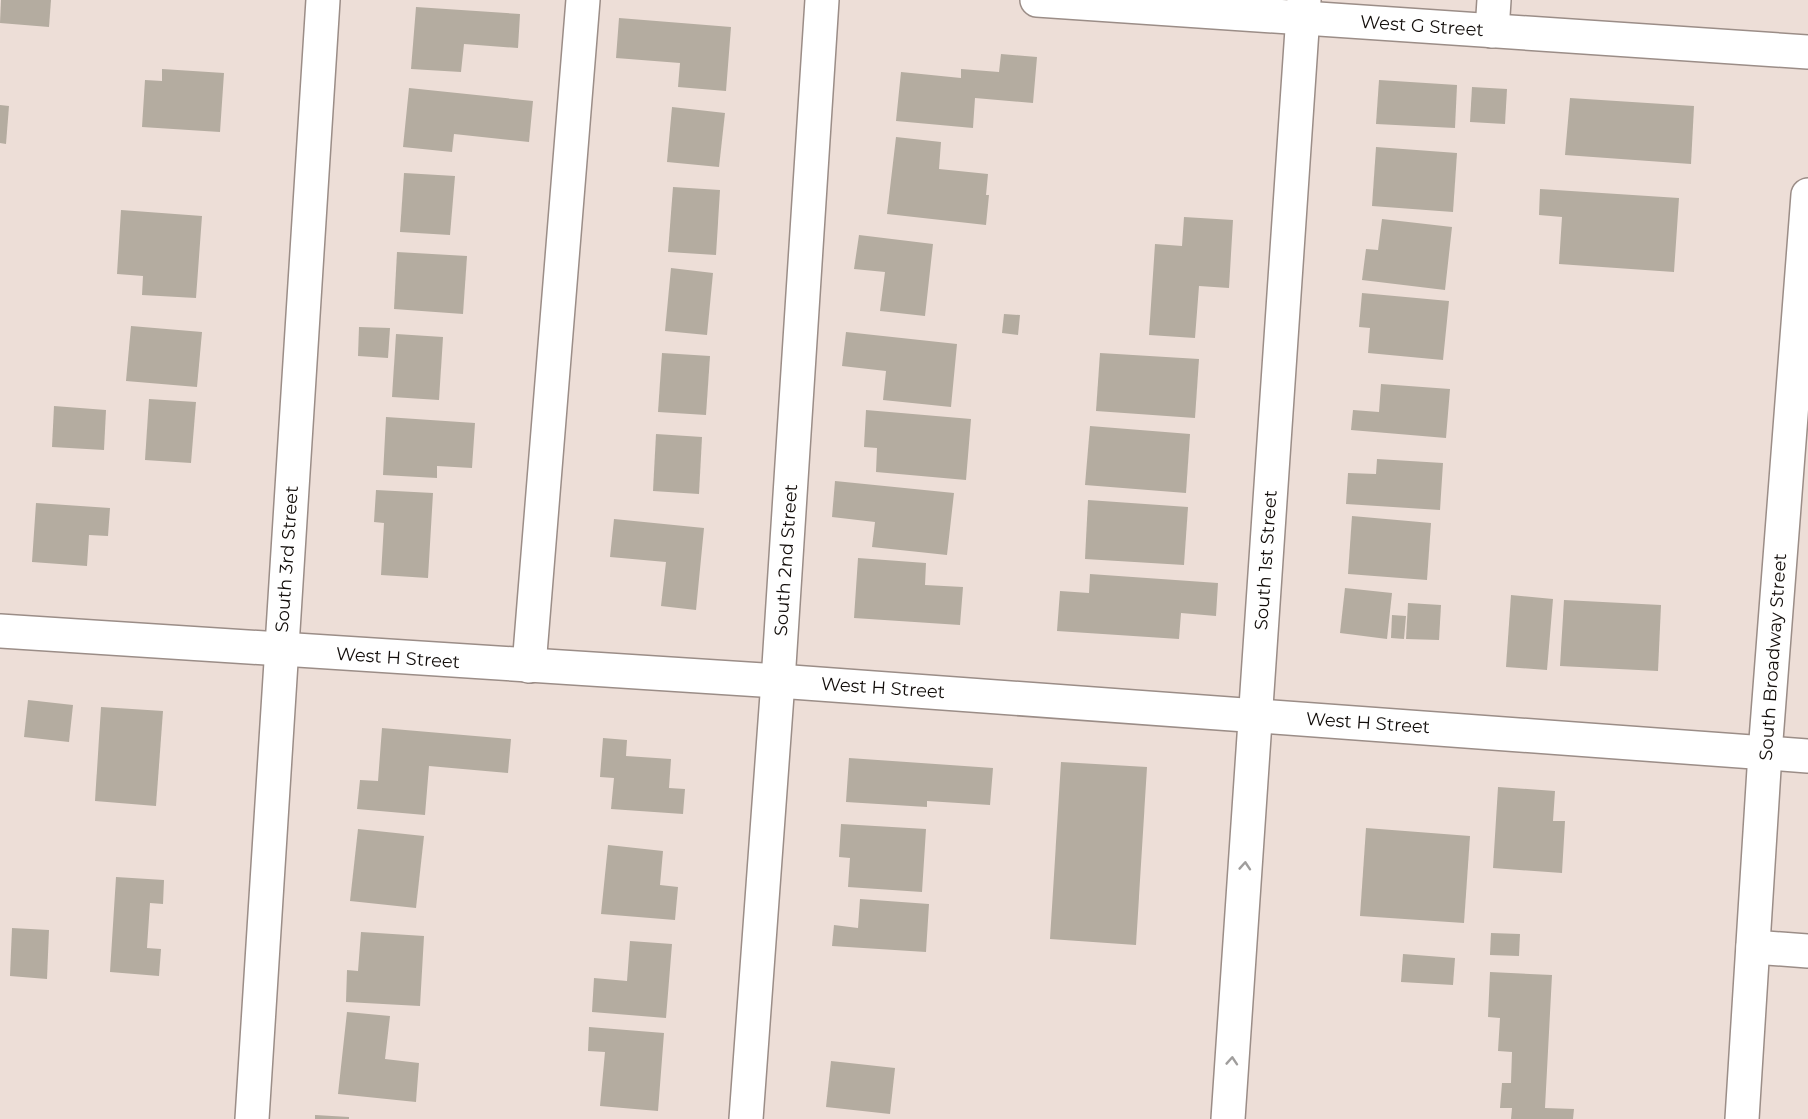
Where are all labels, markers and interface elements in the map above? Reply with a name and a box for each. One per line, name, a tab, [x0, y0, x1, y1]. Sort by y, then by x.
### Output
street label: West G Street	[1360, 11, 1484, 41]
street label: South 2nd Street	[770, 483, 802, 637]
street label: South 3rd Street	[271, 485, 303, 633]
street label: South 1st Street	[1250, 489, 1282, 631]
street label: South Broadway Street	[1755, 553, 1791, 761]
street label: West H Street	[335, 643, 461, 673]
street label: West H Street	[820, 673, 946, 703]
street label: West H Street	[1305, 708, 1431, 738]
one-way arrow	[1239, 862, 1252, 871]
one-way arrow	[1225, 1056, 1238, 1065]

